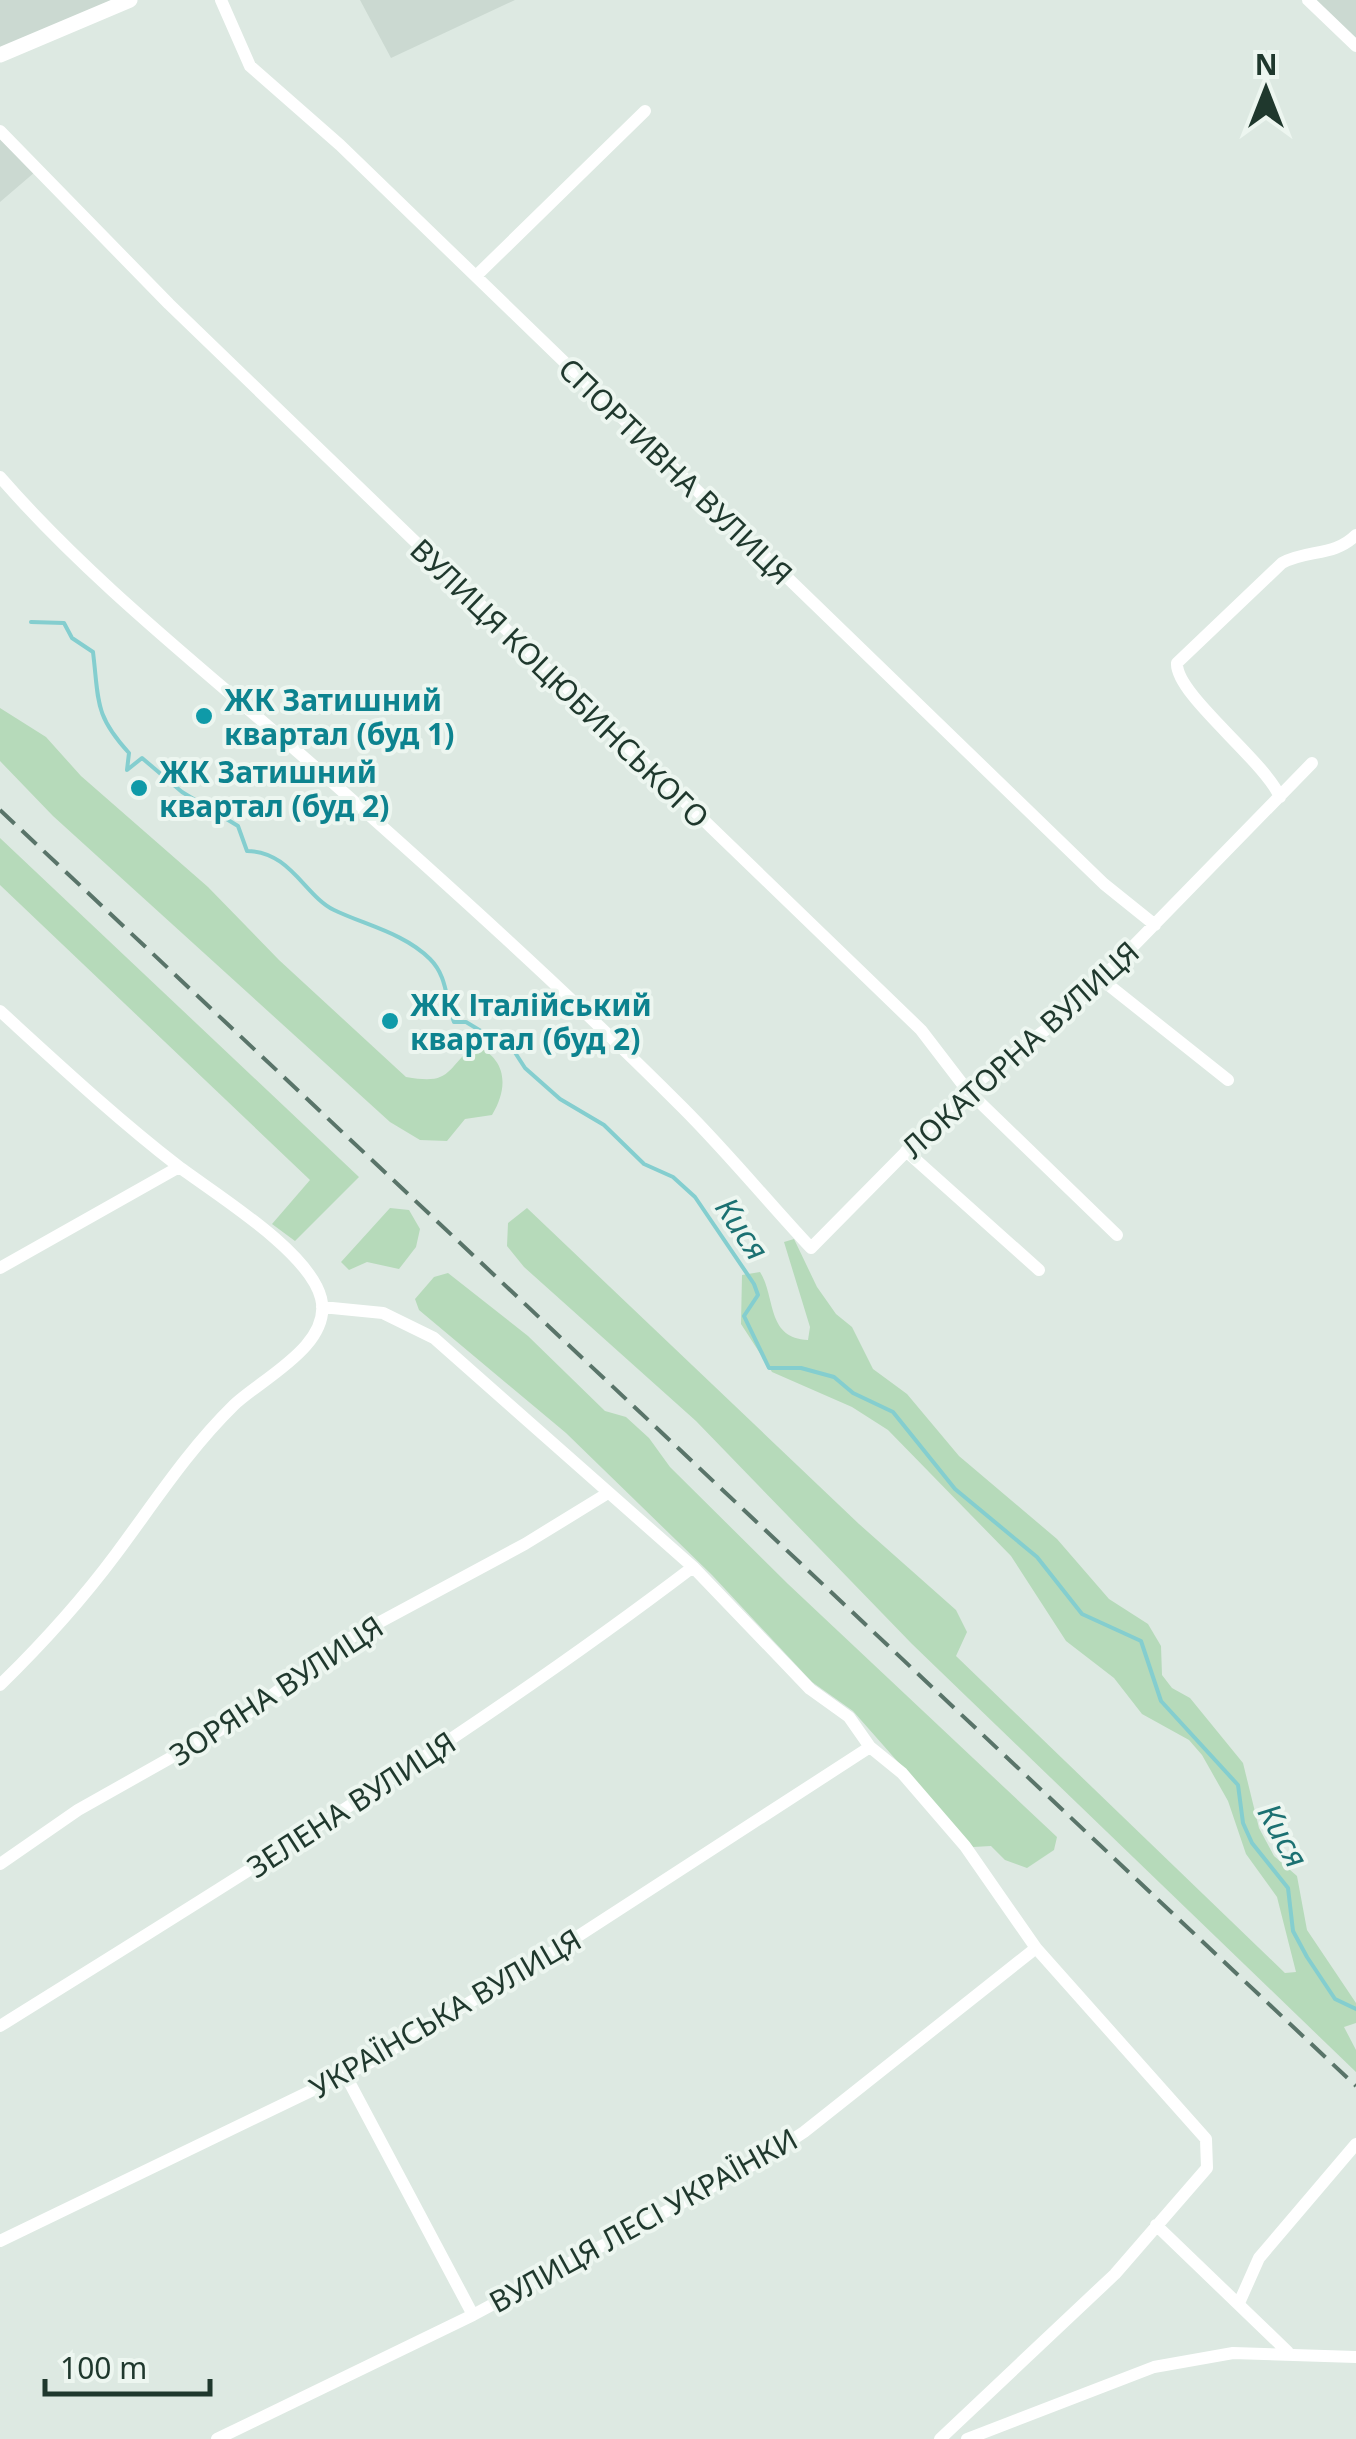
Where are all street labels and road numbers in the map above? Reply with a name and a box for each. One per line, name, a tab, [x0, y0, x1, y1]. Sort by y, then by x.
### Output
street label: СПОРТИВНА ВУЛИЦЯ	[550, 348, 802, 594]
street label: ВУЛИЦЯ КОЦЮБИНСЬКОГО	[402, 529, 718, 837]
street label: ЛОКАТОРНА ВУЛИЦЯ	[893, 931, 1147, 1167]
street label: ЗОРЯНА ВУЛИЦЯ	[161, 1606, 391, 1774]
street label: ЗЕЛЕНА ВУЛИЦЯ	[239, 1721, 463, 1887]
street label: УКРАЇНСЬКА ВУЛИЦЯ	[302, 1918, 588, 2108]
street label: ВУЛИЦЯ ЛЕСІ УКРАЇНКИ	[482, 2118, 804, 2322]

